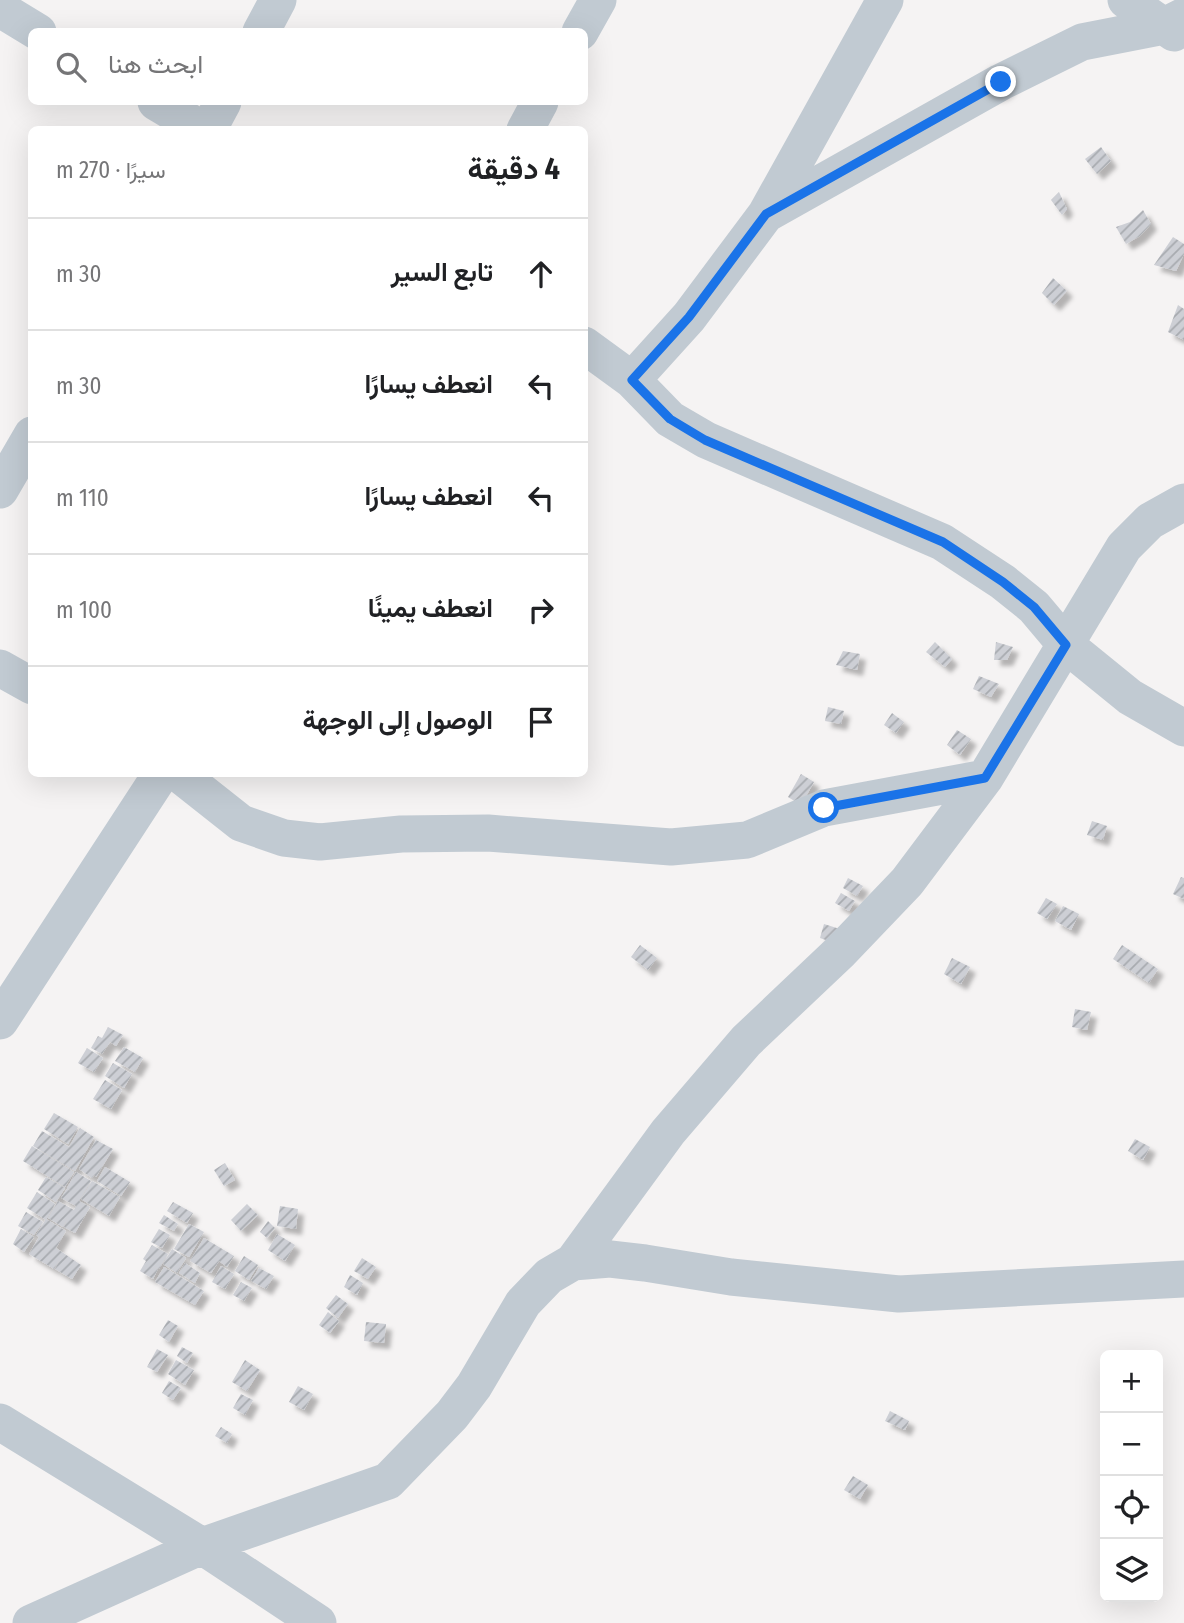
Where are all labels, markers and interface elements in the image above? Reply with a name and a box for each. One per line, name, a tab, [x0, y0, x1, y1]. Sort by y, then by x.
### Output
search box	[28, 28, 588, 105]
icon: search	[52, 48, 90, 86]
text: ابحث هنا	[108, 49, 203, 80]
route end	[985, 66, 1016, 97]
text: 4 دقيقة	[468, 151, 560, 187]
text: سيرًا · 270 m	[56, 156, 166, 184]
icon: ahead	[522, 255, 560, 293]
text: تابع السير	[391, 257, 493, 288]
text: 30 m	[56, 260, 101, 288]
icon: left	[522, 367, 560, 405]
text: انعطف يسارًا	[365, 369, 493, 400]
text: 30 m	[56, 372, 101, 400]
icon: left	[522, 479, 560, 517]
text: انعطف يسارًا	[365, 481, 493, 512]
text: 110 m	[56, 484, 109, 512]
icon: right	[522, 591, 560, 629]
text: انعطف يمينًا	[368, 593, 493, 624]
text: 100 m	[56, 596, 112, 624]
icon: arrive	[522, 703, 560, 741]
text: الوصول إلى الوجهة	[302, 705, 493, 736]
route start	[808, 792, 839, 823]
map controls	[1100, 1350, 1163, 1602]
button: +	[1100, 1350, 1163, 1413]
button: −	[1100, 1413, 1163, 1476]
button: locate	[1100, 1476, 1163, 1539]
button: layers	[1100, 1539, 1163, 1602]

